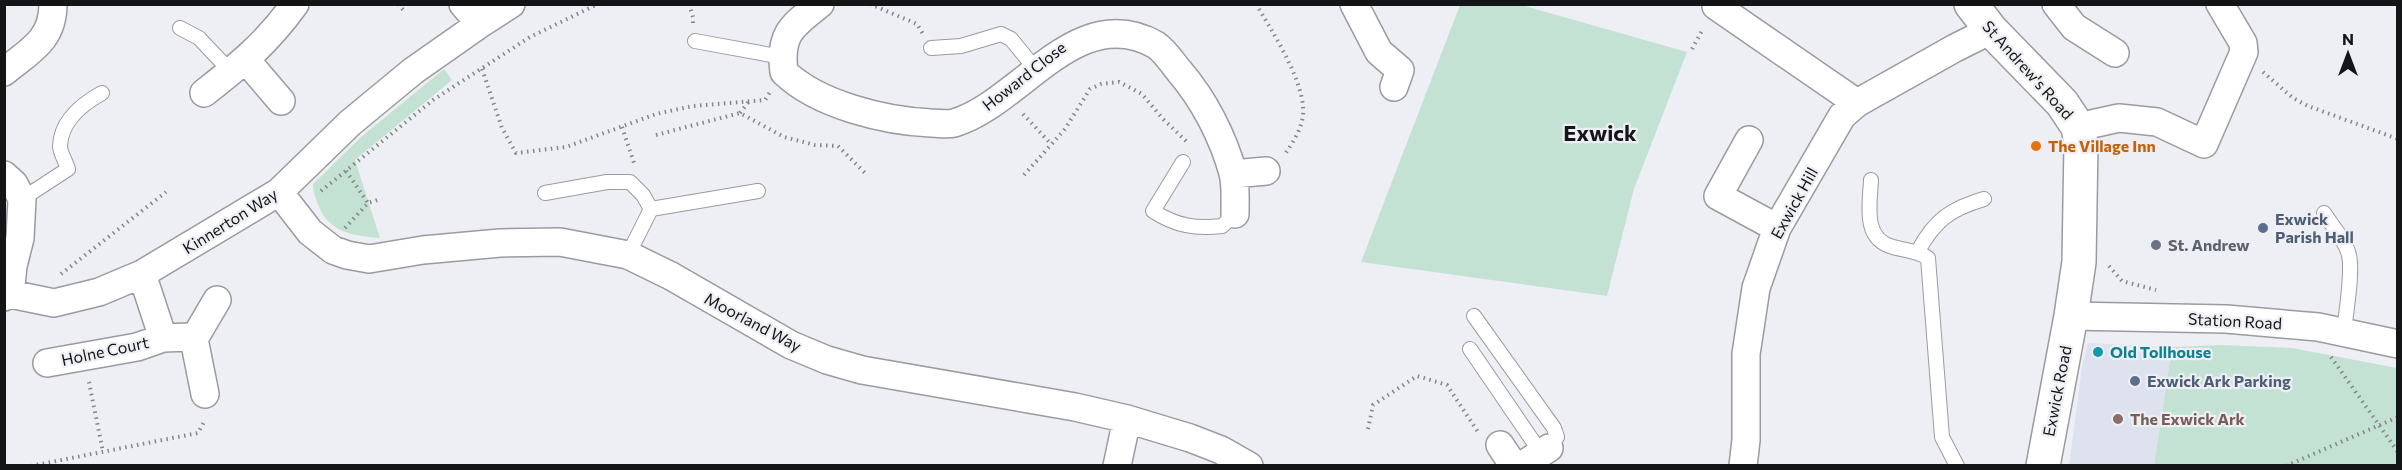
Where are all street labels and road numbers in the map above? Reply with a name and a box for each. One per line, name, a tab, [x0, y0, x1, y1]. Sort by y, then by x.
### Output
street label: St Andrew's Road	[1979, 16, 2078, 123]
street label: Howard Close	[978, 37, 1069, 114]
street label: Exwick Hill	[1766, 164, 1821, 242]
street label: Kinnerton Way	[179, 184, 281, 257]
street label: Moorland Way	[702, 288, 805, 355]
street label: Station Road	[2188, 309, 2282, 332]
street label: Holne Court	[60, 332, 151, 369]
street label: Exwick Road	[2038, 344, 2075, 438]

